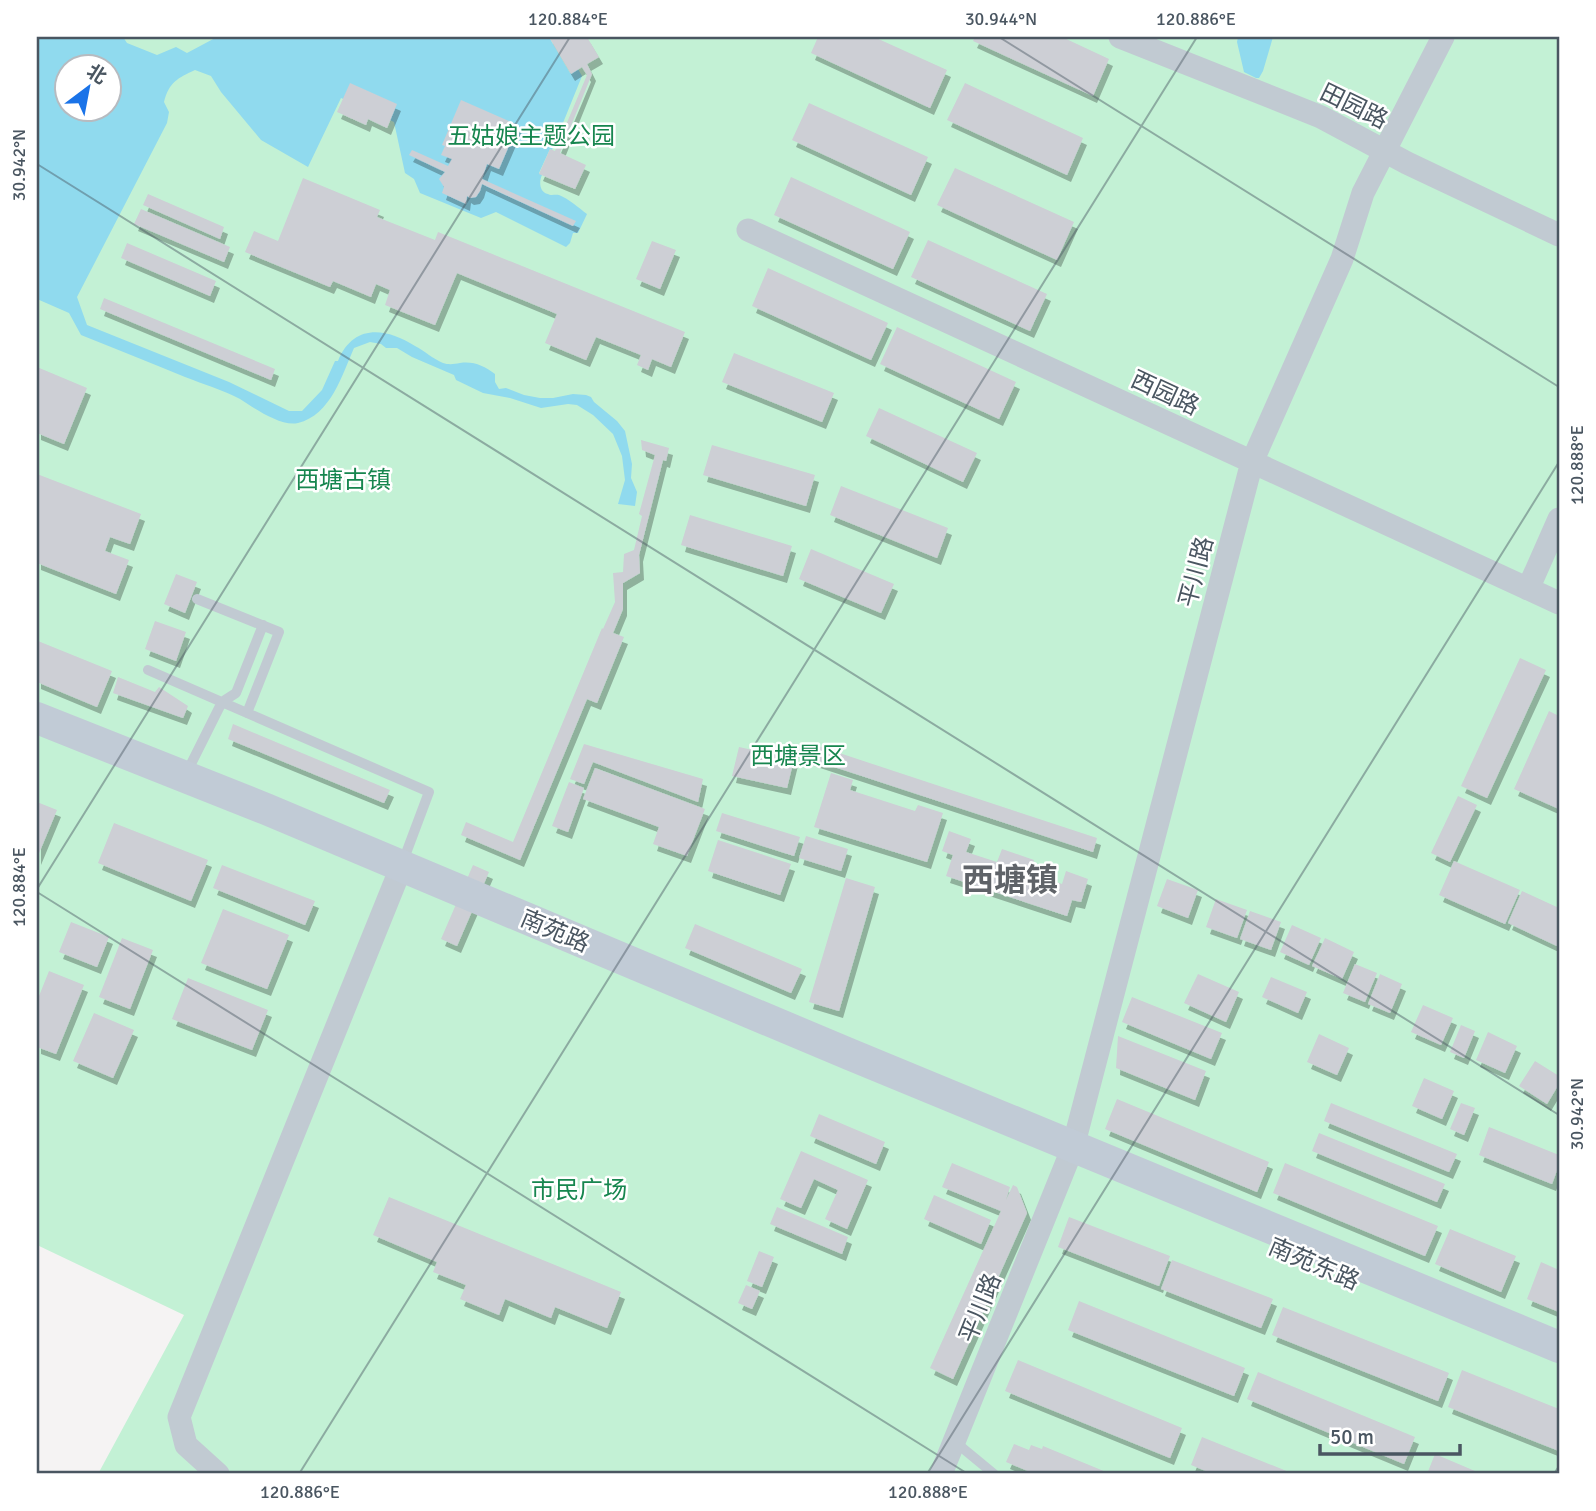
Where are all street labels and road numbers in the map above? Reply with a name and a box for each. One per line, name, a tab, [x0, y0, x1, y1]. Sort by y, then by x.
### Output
street label: 田园路	[1315, 77, 1393, 135]
street label: 西园路	[1126, 364, 1204, 422]
street label: 平川路	[1172, 533, 1220, 611]
street label: 南苑路	[516, 903, 594, 959]
street label: 南苑东路	[1264, 1231, 1364, 1297]
street label: 平川路	[953, 1269, 1007, 1347]

